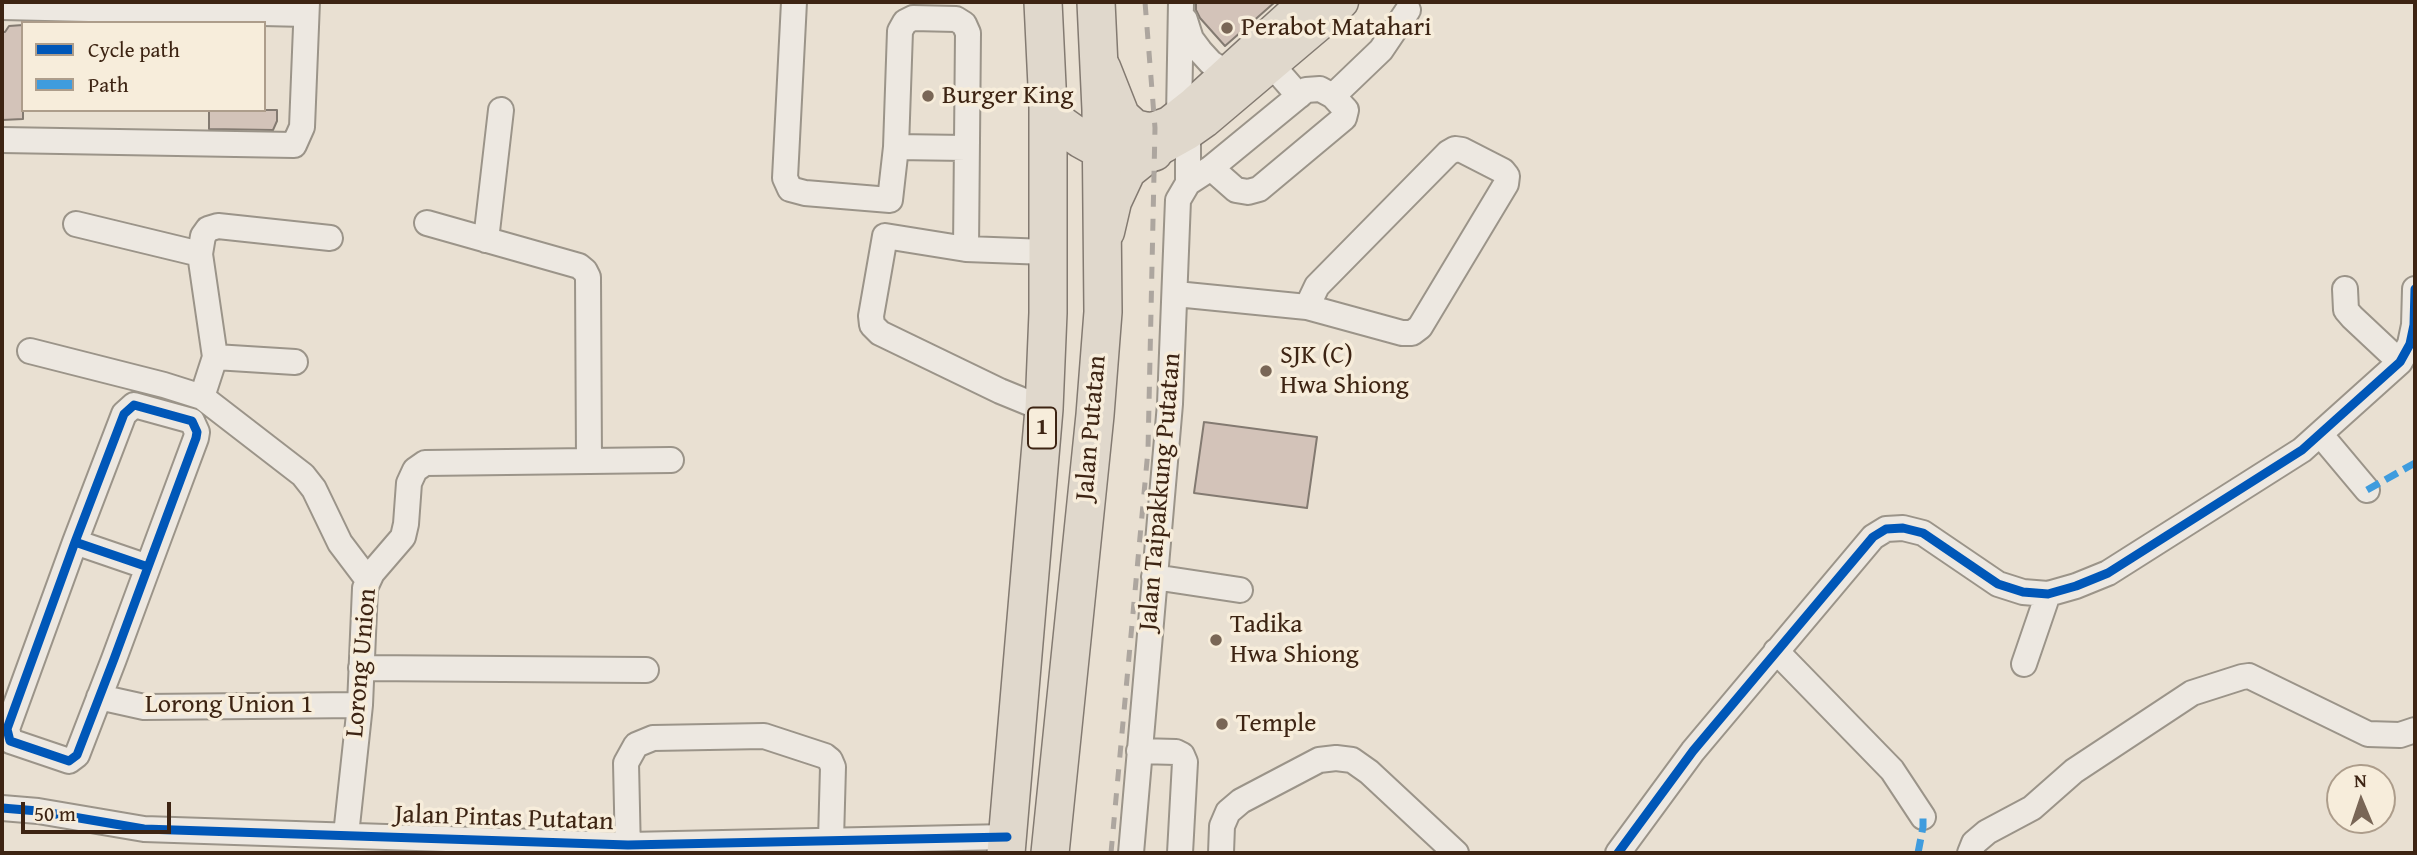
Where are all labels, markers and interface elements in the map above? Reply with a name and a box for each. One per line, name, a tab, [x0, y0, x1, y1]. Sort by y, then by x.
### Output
place label: Perabot Matahari	[1241, 12, 1432, 44]
marker: Perabot Matahari	[1219, 20, 1235, 36]
legend	[21, 21, 266, 112]
text: Cycle path	[88, 34, 180, 65]
text: Path	[88, 69, 128, 100]
place label: Burger King	[942, 80, 1073, 112]
marker: Burger King	[920, 88, 936, 104]
place label: SJK (C) Hwa Shiong	[1280, 340, 1409, 402]
street label: Jalan Taipakkung Putatan	[1133, 352, 1189, 632]
street label: Jalan Putatan	[1070, 354, 1114, 502]
marker: SJK (C) Hwa Shiong	[1258, 363, 1274, 379]
road number: 1	[1028, 408, 1056, 448]
street label: Lorong Union	[340, 587, 384, 739]
place label: Tadika Hwa Shiong	[1230, 609, 1359, 670]
marker: Tadika Hwa Shiong	[1208, 632, 1224, 648]
street label: Lorong Union 1	[145, 689, 313, 721]
place label: Temple	[1236, 708, 1317, 740]
marker: Temple	[1214, 716, 1230, 732]
north arrow	[2326, 764, 2396, 834]
text: N	[2353, 766, 2367, 794]
scale bar	[24, 788, 175, 832]
text: 50 m	[34, 798, 76, 829]
street label: Jalan Pintas Putatan	[394, 800, 614, 838]

